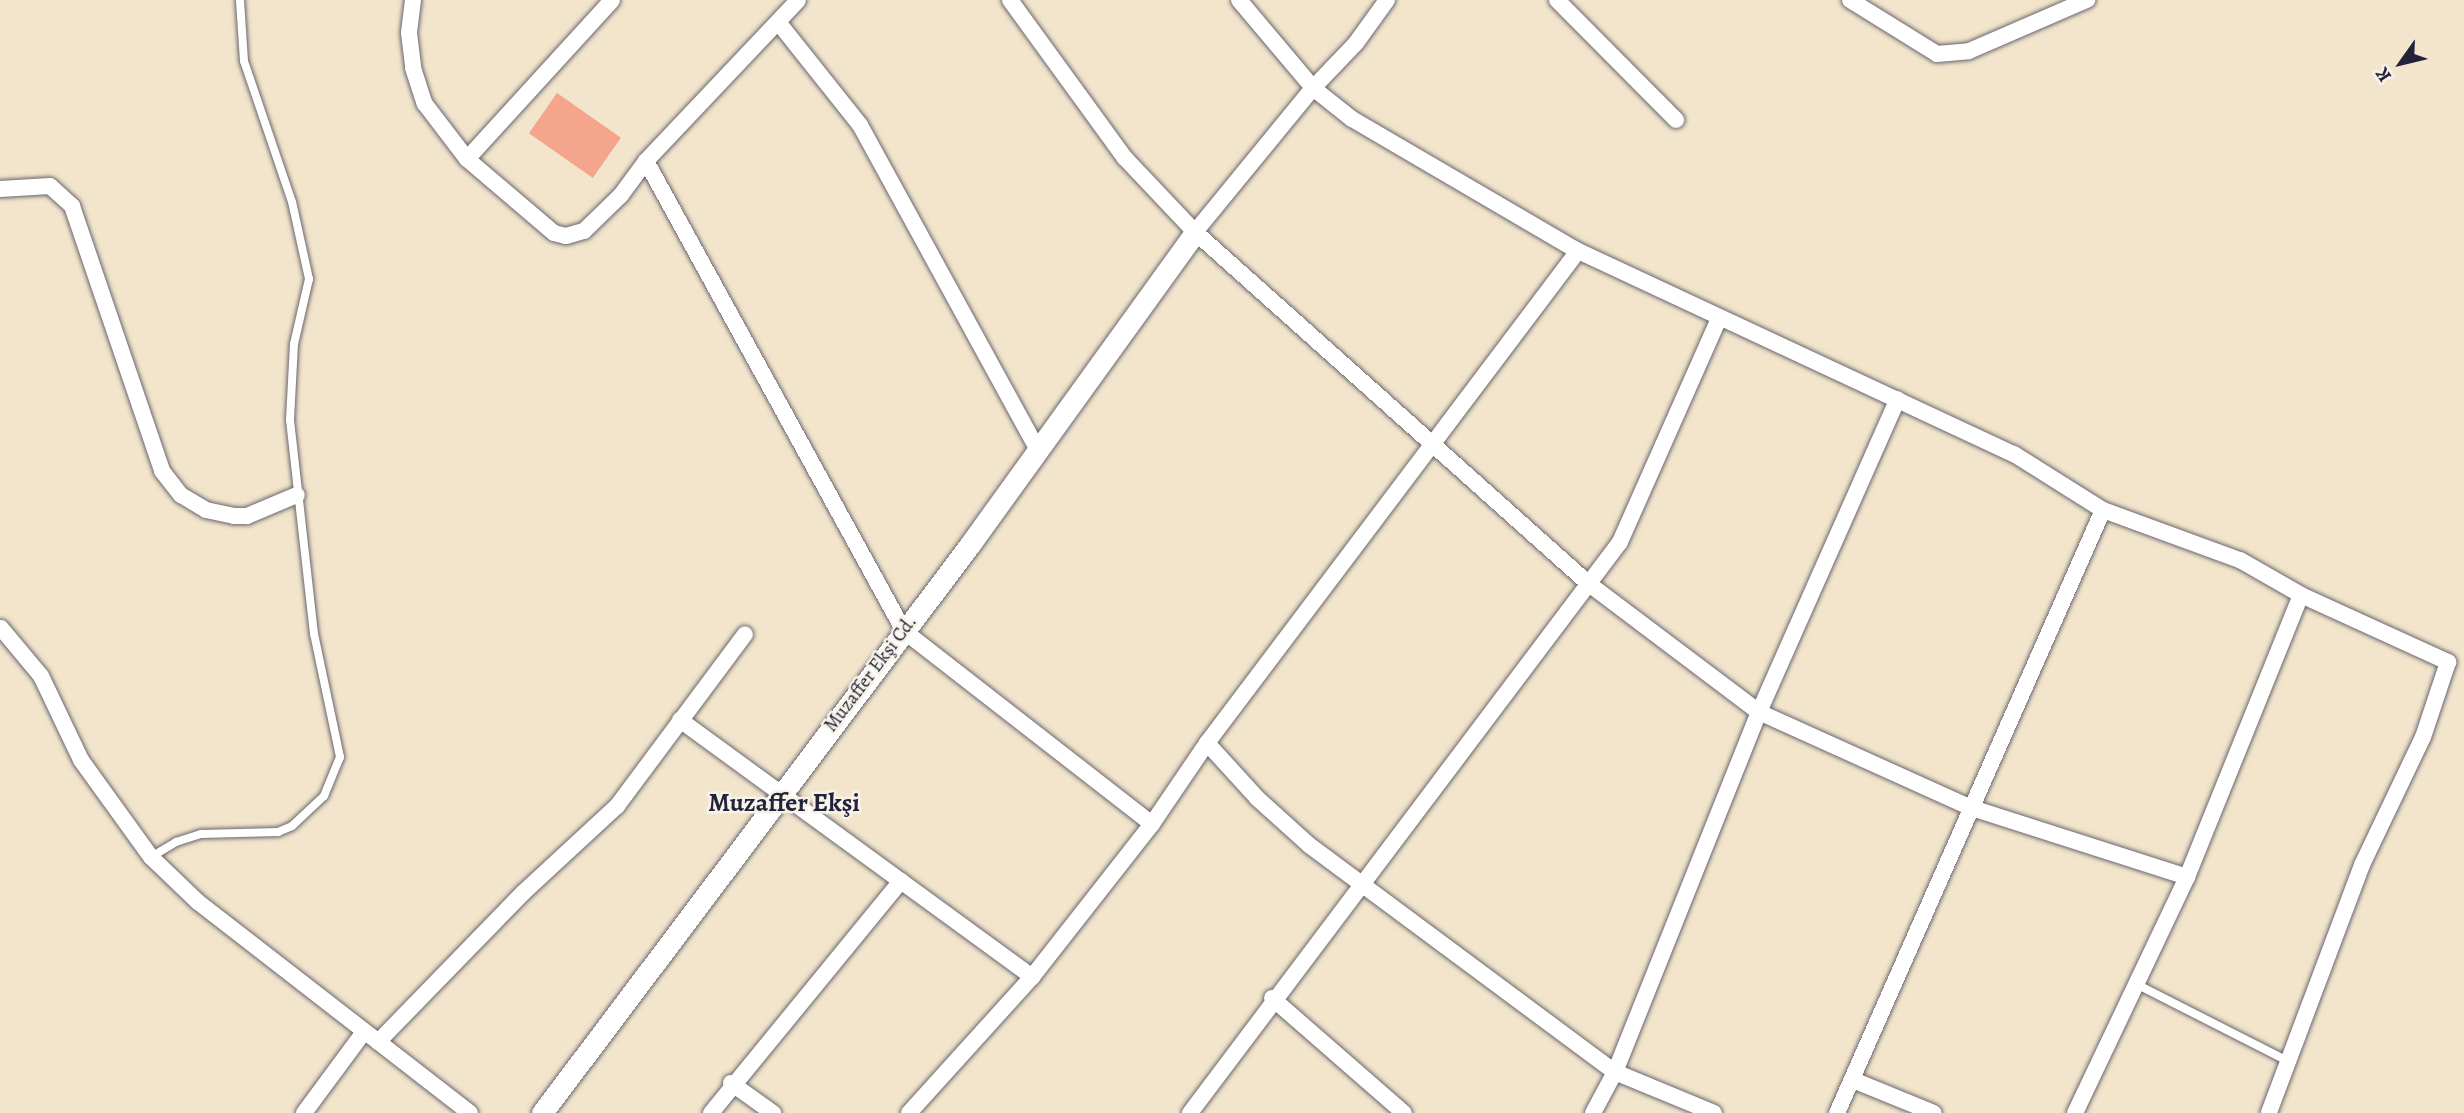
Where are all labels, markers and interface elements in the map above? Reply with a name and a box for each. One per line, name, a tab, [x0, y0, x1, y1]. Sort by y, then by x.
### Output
north arrow	[2366, 28, 2436, 98]
text: K	[2369, 62, 2398, 87]
street label: Muzaffer Ekşi Cd.	[820, 611, 922, 737]
district label: Muzaffer Ekşi	[708, 787, 860, 819]

